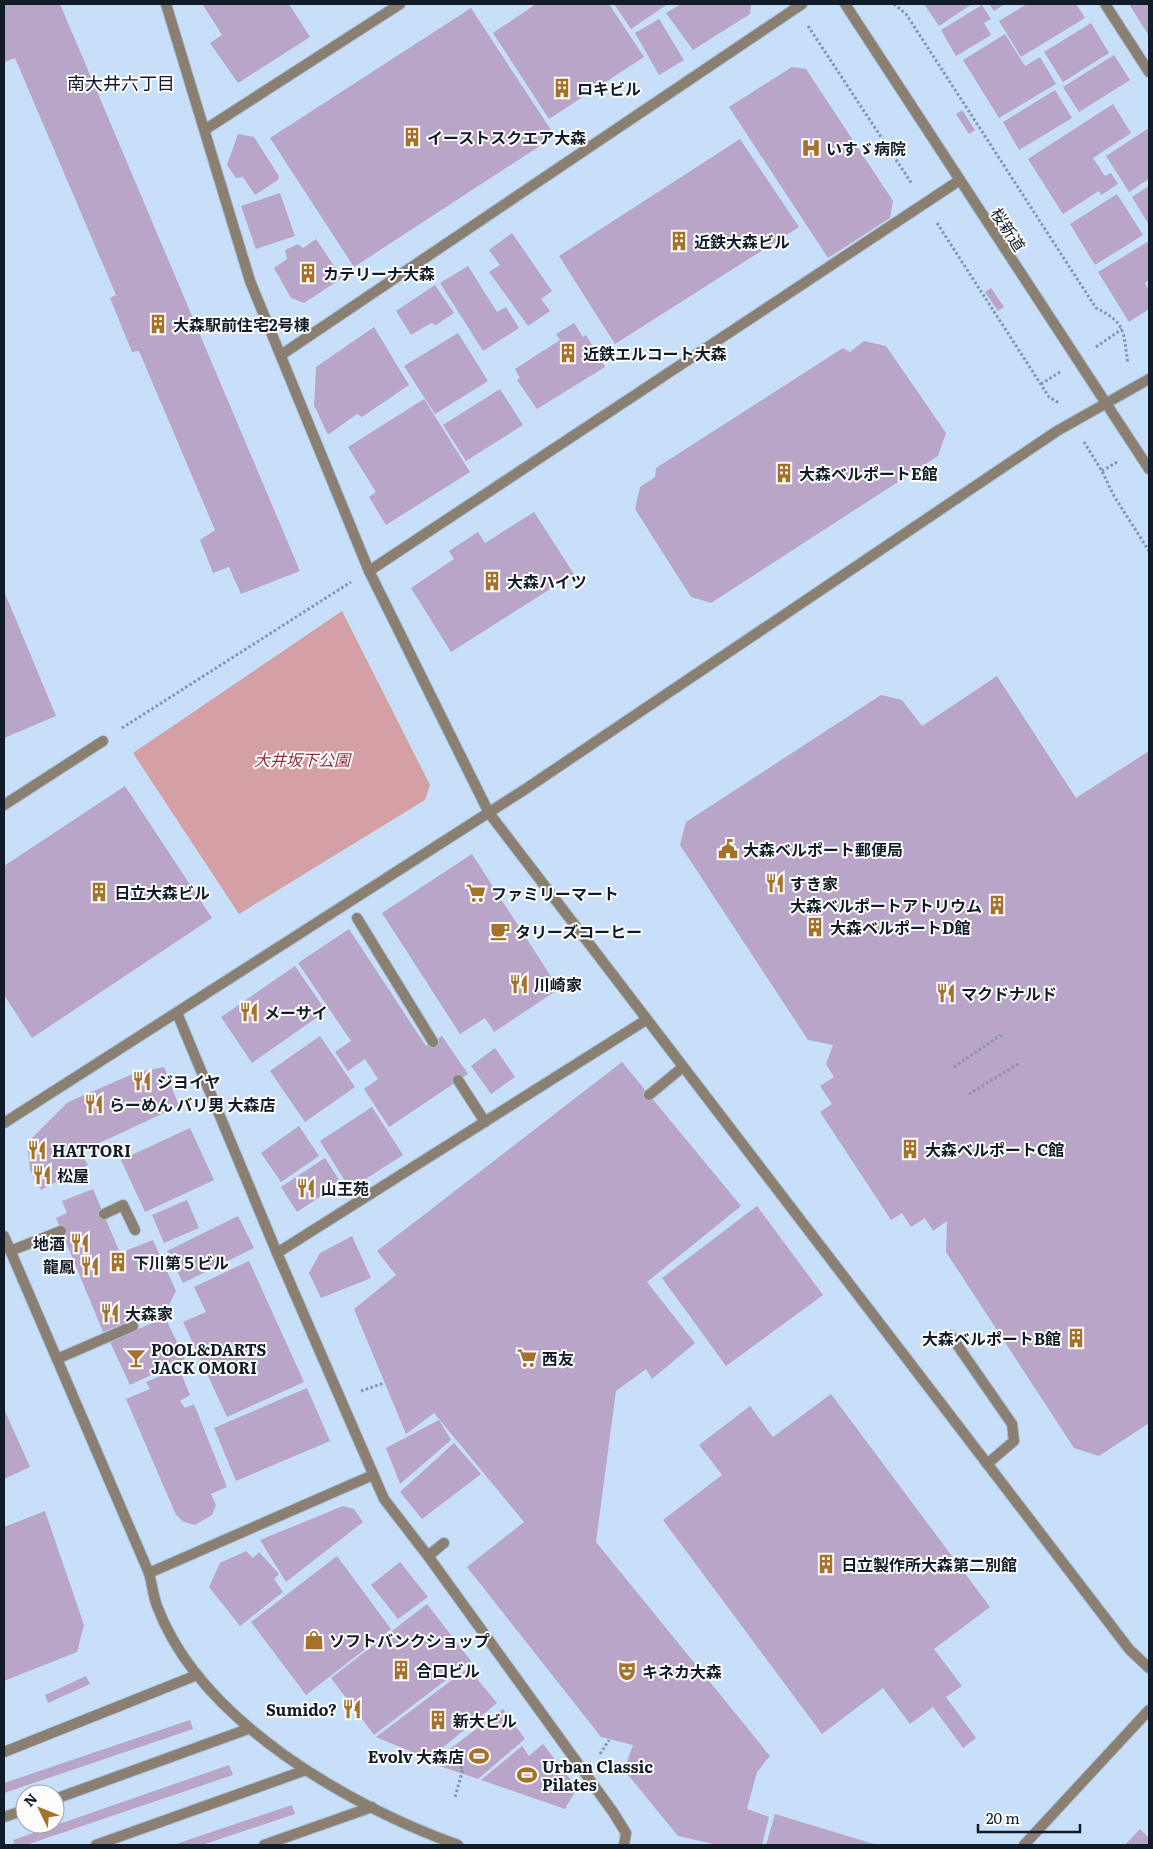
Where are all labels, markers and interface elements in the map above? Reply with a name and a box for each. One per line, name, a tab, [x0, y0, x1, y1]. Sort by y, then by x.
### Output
district label: 南大井六丁目	[67, 69, 175, 96]
place label: ロキビル	[577, 76, 641, 100]
building icon: ロキビル	[551, 77, 573, 99]
place label: イーストスクエア大森	[427, 125, 586, 149]
building icon: イーストスクエア大森	[401, 126, 423, 148]
place label: いすゞ病院	[826, 136, 906, 160]
hospital icon: いすゞ病院	[800, 137, 822, 159]
street label: 桜新道	[986, 202, 1032, 256]
place label: 近鉄大森ビル	[694, 229, 790, 253]
building icon: 近鉄大森ビル	[668, 230, 690, 252]
place label: カテリーナ大森	[323, 261, 435, 285]
building icon: カテリーナ大森	[297, 262, 319, 284]
place label: 大森駅前住宅2号棟	[173, 312, 310, 336]
building icon: 大森駅前住宅2号棟	[147, 313, 169, 335]
place label: 近鉄エルコート大森	[583, 341, 727, 365]
building icon: 近鉄エルコート大森	[557, 342, 579, 364]
place label: 大森ベルポートE館	[799, 461, 938, 485]
building icon: 大森ベルポートE館	[773, 462, 795, 484]
place label: 大森ハイツ	[507, 569, 587, 593]
building icon: 大森ハイツ	[481, 570, 503, 592]
park label: 大井坂下公園	[254, 747, 352, 771]
place label: 大森ベルポート郵便局	[743, 837, 903, 861]
public building icon: 大森ベルポート郵便局	[717, 838, 739, 860]
place label: すき家	[790, 871, 838, 895]
restaurant icon: すき家	[764, 872, 786, 894]
place label: 日立大森ビル	[114, 880, 210, 904]
building icon: 日立大森ビル	[88, 881, 110, 903]
place label: ファミリーマート	[491, 881, 619, 905]
supermarket icon: ファミリーマート	[465, 882, 487, 904]
place label: 大森ベルポートアトリウム	[790, 893, 982, 917]
building icon: 大森ベルポートアトリウム	[986, 894, 1008, 916]
place label: 大森ベルポートD館	[830, 915, 970, 939]
building icon: 大森ベルポートD館	[804, 916, 826, 938]
place label: タリーズコーヒー	[515, 919, 642, 943]
cafe icon: タリーズコーヒー	[489, 920, 511, 942]
place label: 川崎家	[534, 972, 582, 996]
restaurant icon: 川崎家	[508, 973, 530, 995]
place label: マクドナルド	[961, 981, 1057, 1005]
restaurant icon: マクドナルド	[935, 982, 957, 1004]
place label: メーサイ	[264, 1000, 328, 1024]
restaurant icon: メーサイ	[238, 1001, 260, 1023]
place label: ジヨイヤ	[157, 1069, 221, 1093]
restaurant icon: ジヨイヤ	[131, 1070, 153, 1092]
place label: らーめん バリ男 大森店	[109, 1092, 275, 1116]
restaurant icon: らーめん バリ男 大森店	[83, 1093, 105, 1115]
place label: 大森ベルポートC館	[925, 1137, 1064, 1161]
place label: HATTORI	[52, 1138, 131, 1162]
building icon: 大森ベルポートC館	[899, 1138, 921, 1160]
restaurant icon: HATTORI	[26, 1139, 48, 1161]
place label: 松屋	[57, 1163, 89, 1187]
restaurant icon: 松屋	[31, 1164, 53, 1186]
place label: 山王苑	[321, 1176, 369, 1200]
restaurant icon: 山王苑	[295, 1177, 317, 1199]
place label: 地酒	[33, 1231, 65, 1255]
restaurant icon: 地酒	[69, 1232, 91, 1254]
place label: 下川第５ビル	[133, 1250, 229, 1274]
building icon: 下川第５ビル	[107, 1251, 129, 1273]
place label: 龍鳳	[43, 1254, 75, 1278]
restaurant icon: 龍鳳	[79, 1255, 101, 1277]
place label: 大森家	[125, 1301, 173, 1325]
restaurant icon: 大森家	[99, 1302, 121, 1324]
place label: 大森ベルポートB館	[922, 1326, 1061, 1350]
building icon: 大森ベルポートB館	[1065, 1327, 1087, 1349]
place label: POOL&DARTS JACK OMORI	[151, 1337, 267, 1379]
place label: 西友	[542, 1346, 574, 1370]
bar icon: POOL&DARTS JACK OMORI	[125, 1347, 147, 1369]
supermarket icon: 西友	[516, 1347, 538, 1369]
place label: 日立製作所大森第二別館	[841, 1552, 1017, 1576]
building icon: 日立製作所大森第二別館	[815, 1553, 837, 1575]
place label: ソフトバンクショップ	[329, 1628, 490, 1652]
shop icon: ソフトバンクショップ	[303, 1629, 325, 1651]
place label: 合口ビル	[416, 1658, 480, 1682]
building icon: 合口ビル	[390, 1659, 412, 1681]
place label: キネカ大森	[642, 1659, 722, 1683]
theatre icon: キネカ大森	[616, 1660, 638, 1682]
place label: Sumido?	[266, 1697, 337, 1721]
restaurant icon: Sumido?	[341, 1698, 363, 1720]
place label: 新大ビル	[453, 1708, 517, 1732]
building icon: 新大ビル	[427, 1709, 449, 1731]
place label: Evolv 大森店	[368, 1744, 464, 1768]
sports icon: Evolv 大森店	[468, 1745, 490, 1767]
place label: Urban Classic Pilates	[542, 1754, 653, 1796]
sports icon: Urban Classic Pilates	[516, 1764, 538, 1786]
north arrow	[15, 1784, 65, 1834]
text: N	[18, 1788, 41, 1811]
scale bar	[978, 1802, 1080, 1834]
text: 20 m	[986, 1806, 1020, 1829]

